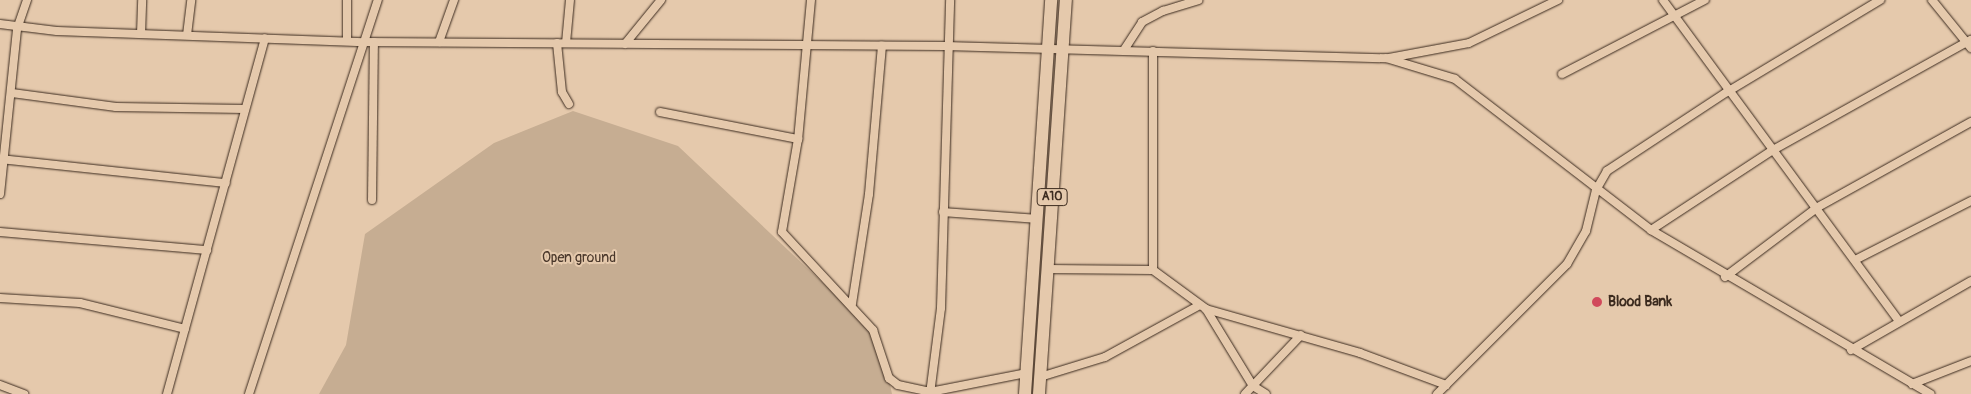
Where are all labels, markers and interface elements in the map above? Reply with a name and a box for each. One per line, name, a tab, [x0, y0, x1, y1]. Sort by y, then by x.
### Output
road number: A10	[1036, 188, 1068, 206]
park label: Open ground	[542, 250, 616, 266]
place label: Blood Bank	[1608, 294, 1672, 310]
marker: Blood Bank	[1590, 295, 1604, 309]

